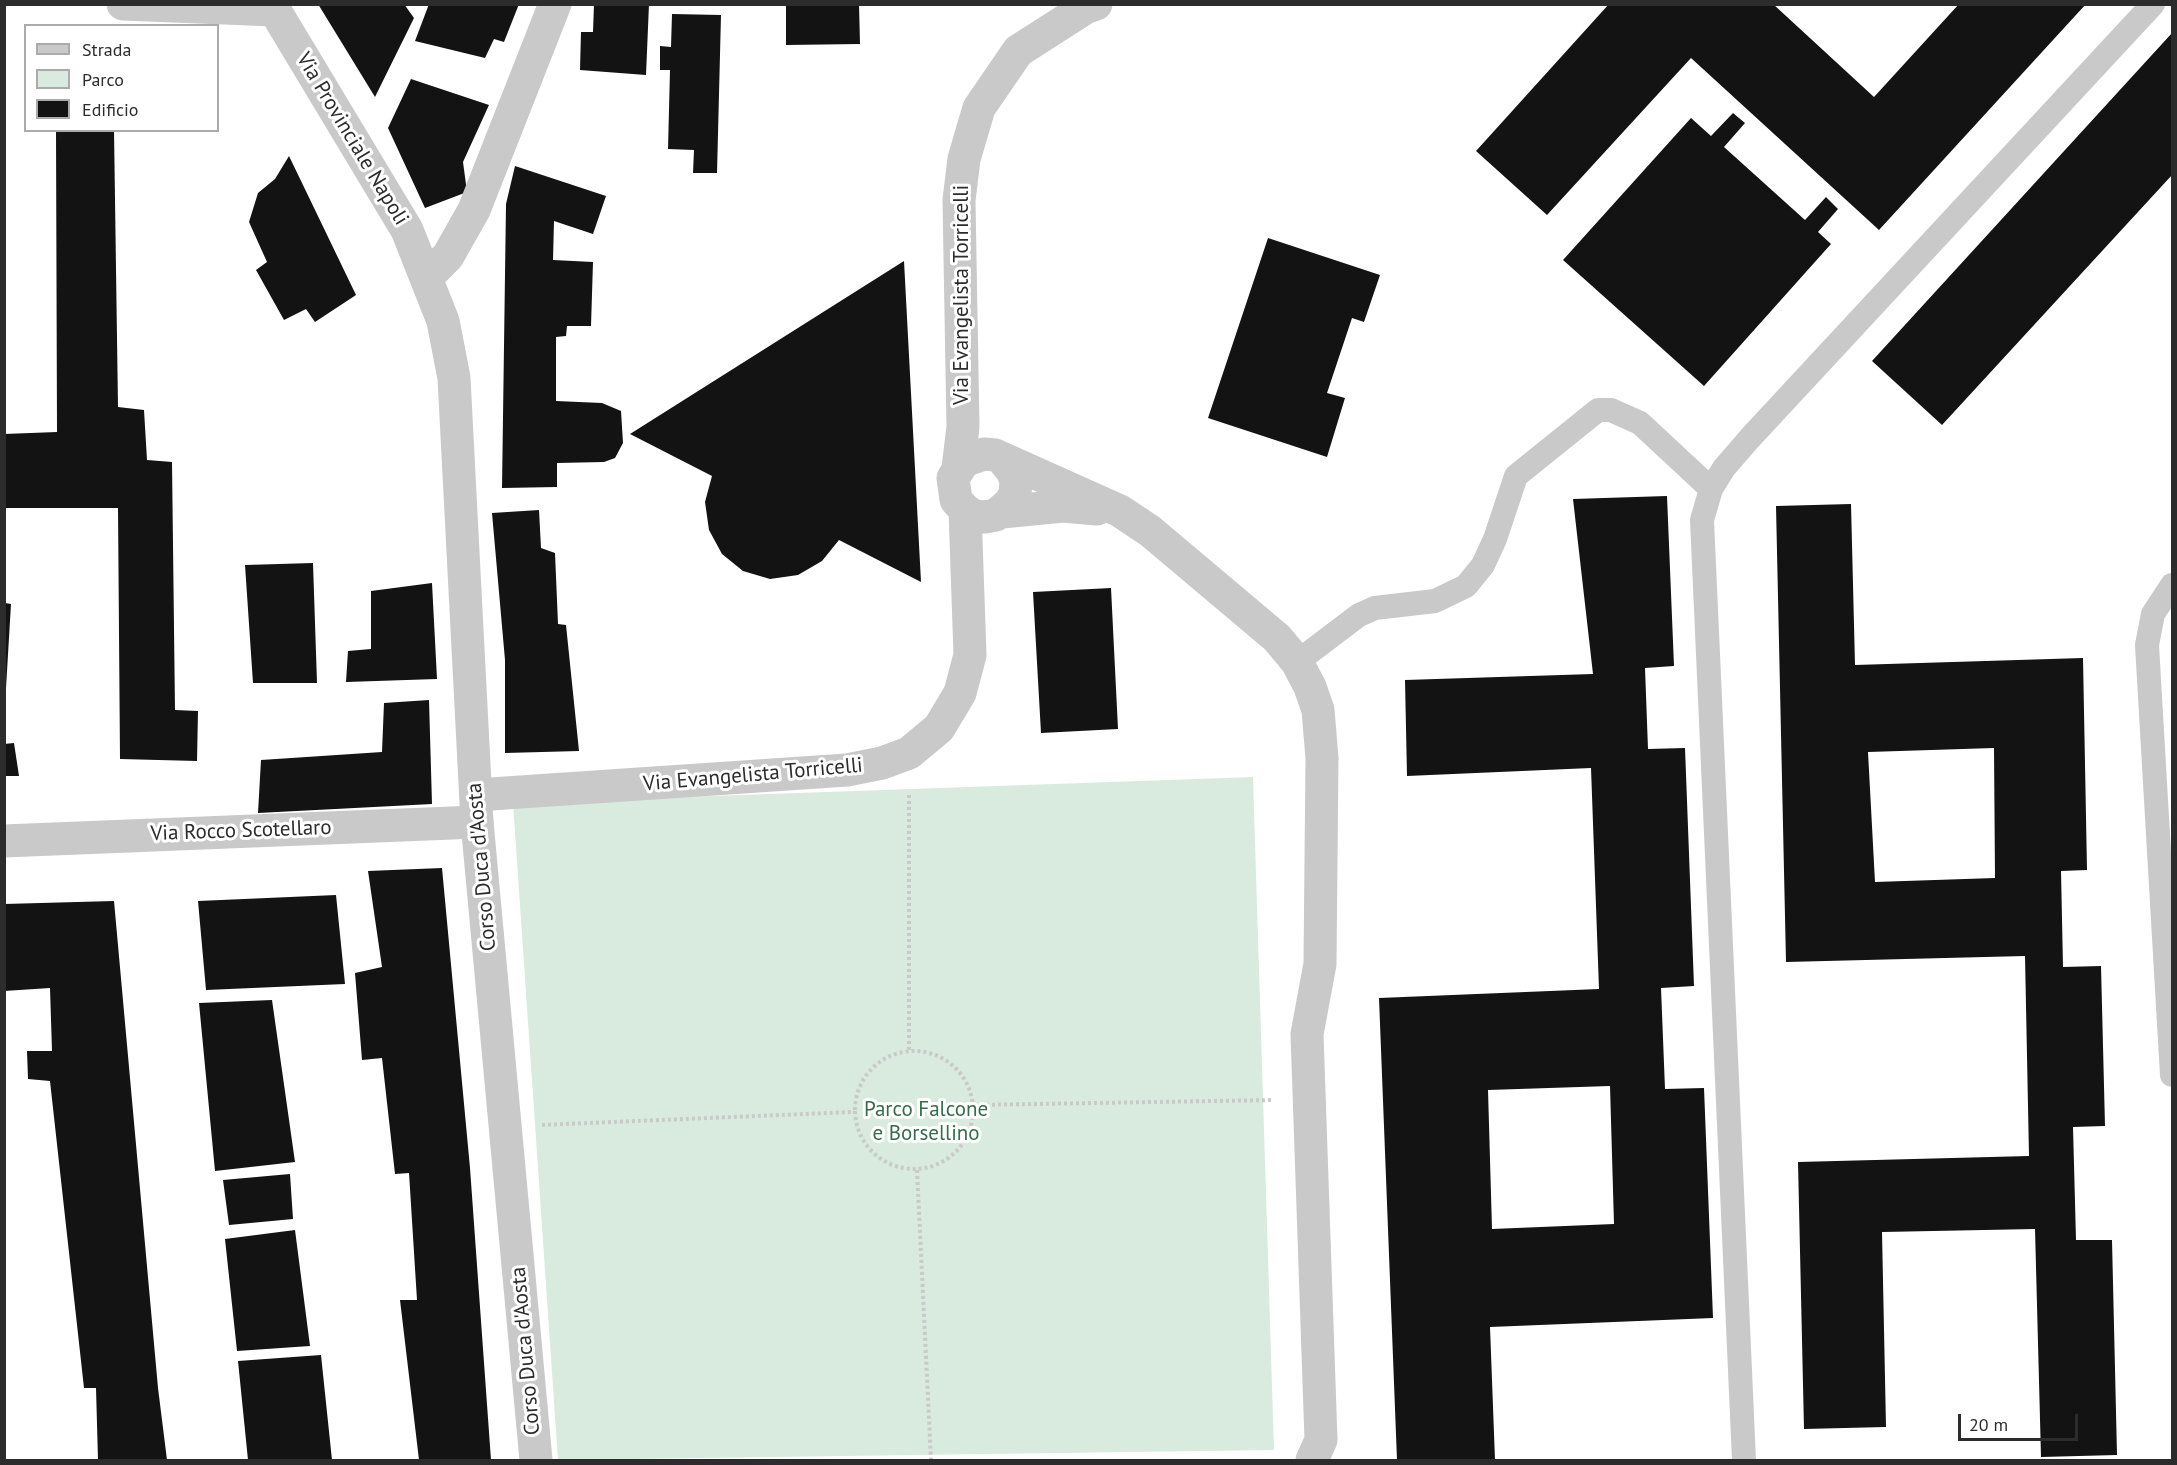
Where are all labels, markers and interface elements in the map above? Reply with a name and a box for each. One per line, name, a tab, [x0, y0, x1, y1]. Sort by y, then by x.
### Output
legend	[24, 24, 219, 132]
text: Strada	[82, 38, 131, 61]
street label: Via Provinciale Napoli	[291, 48, 413, 230]
text: Parco	[82, 68, 124, 91]
text: Edificio	[82, 98, 138, 121]
street label: Via Evangelista Torricelli	[949, 185, 975, 405]
street label: Via Evangelista Torricelli	[642, 753, 864, 797]
street label: Corso Duca d'Aosta	[462, 782, 502, 952]
street label: Via Rocco Scotellaro	[150, 815, 332, 847]
park label: Parco Falcone e Borsellino	[864, 1097, 988, 1147]
street label: Corso Duca d'Aosta	[506, 1266, 546, 1436]
scale bar	[1961, 1402, 2081, 1440]
text: 20 m	[1969, 1413, 2008, 1436]

